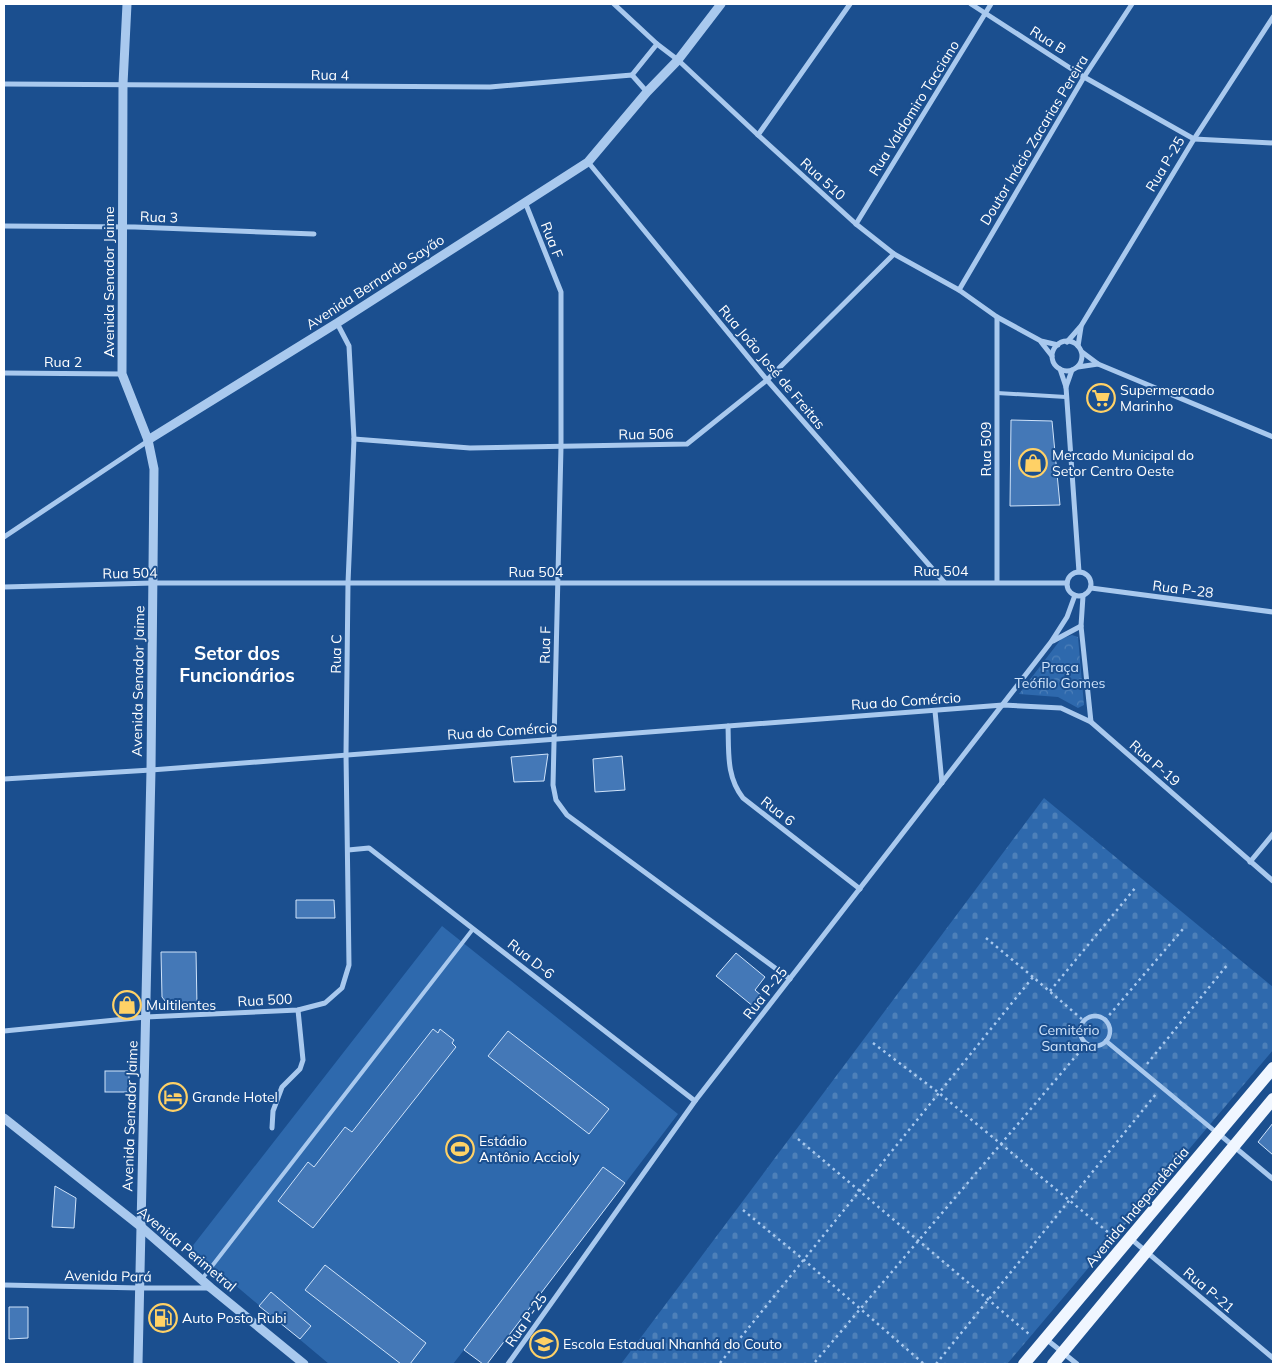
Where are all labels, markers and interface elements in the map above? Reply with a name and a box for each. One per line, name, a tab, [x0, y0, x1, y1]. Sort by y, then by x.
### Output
street label: Rua B	[1027, 22, 1069, 58]
street label: Rua Valdomiro Tacciano	[865, 37, 963, 179]
street label: Doutor Inácio Zacarias Pereira	[976, 52, 1092, 228]
street label: Rua 4	[311, 66, 350, 84]
street label: Rua P-25	[1141, 133, 1189, 195]
street label: Rua 510	[797, 154, 849, 204]
street label: Avenida Senador Jaime	[100, 206, 118, 358]
street label: Rua 3	[140, 207, 178, 227]
street label: Rua F	[537, 219, 567, 261]
street label: Avenida Bernardo Sayão	[302, 230, 448, 334]
street label: Rua João José de Freitas	[715, 301, 829, 433]
street label: Rua 2	[44, 353, 82, 371]
place label: Supermercado Marinho	[1120, 381, 1214, 415]
supermarket icon: Supermercado Marinho	[1086, 383, 1116, 413]
street label: Rua 509	[977, 421, 995, 477]
street label: Rua 506	[618, 425, 674, 443]
place label: Mercado Municipal do Setor Centro Oeste	[1052, 446, 1194, 480]
shop icon: Mercado Municipal do Setor Centro Oeste	[1018, 448, 1048, 478]
street label: Rua 504	[913, 562, 969, 580]
street label: Rua 504	[508, 563, 564, 581]
street label: Rua 504	[102, 564, 158, 582]
street label: Rua P-28	[1151, 576, 1215, 602]
street label: Avenida Senador Jaime	[128, 605, 148, 757]
street label: Rua F	[536, 626, 554, 664]
street label: Rua C	[327, 634, 345, 674]
district label: Setor dos Funcionários	[179, 641, 295, 687]
park label: Praça Teófilo Gomes	[1014, 658, 1106, 692]
street label: Rua do Comércio	[850, 688, 962, 714]
street label: Rua do Comércio	[446, 718, 558, 744]
street label: Rua P-19	[1126, 736, 1184, 790]
street label: Rua 6	[757, 792, 799, 830]
street label: Rua D-6	[504, 935, 558, 983]
street label: Rua P-25	[739, 963, 791, 1023]
shop icon: Multilentes	[112, 990, 142, 1020]
street label: Rua 500	[237, 990, 293, 1010]
place label: Multilentes	[146, 996, 216, 1014]
park label: Cemitério Santana	[1038, 1021, 1100, 1055]
street label: Avenida Senador Jaime	[118, 1040, 142, 1192]
hotel icon: Grande Hotel	[158, 1082, 188, 1112]
place label: Grande Hotel	[192, 1088, 278, 1106]
place label: Estádio Antônio Accioly	[479, 1132, 580, 1166]
sports icon: Estádio Antônio Accioly	[445, 1134, 475, 1164]
street label: Avenida Independência	[1081, 1143, 1193, 1271]
street label: Avenida Perimetral	[134, 1202, 240, 1296]
street label: Rua P-21	[1180, 1263, 1238, 1317]
street label: Avenida Pará	[64, 1266, 152, 1286]
street label: Rua P-25	[501, 1290, 551, 1350]
fuel station icon: Auto Posto Rubi	[148, 1303, 178, 1333]
place label: Auto Posto Rubi	[182, 1309, 287, 1327]
school or university icon: Escola Estadual Nhanhá do Couto	[529, 1329, 559, 1359]
place label: Escola Estadual Nhanhá do Couto	[563, 1335, 782, 1353]

